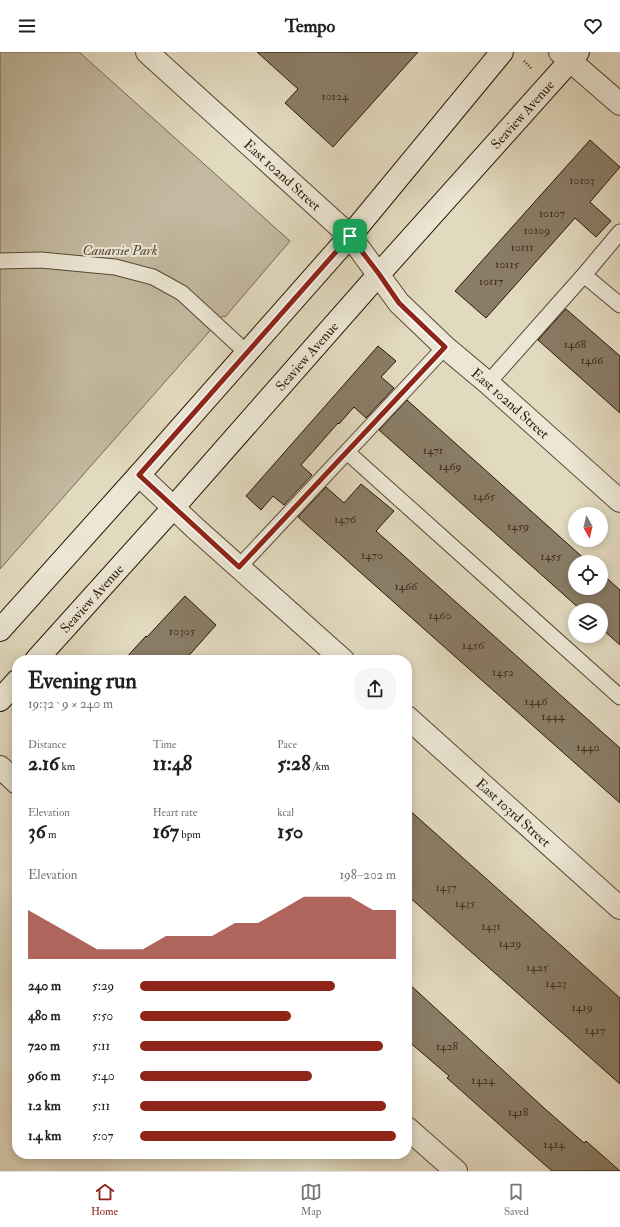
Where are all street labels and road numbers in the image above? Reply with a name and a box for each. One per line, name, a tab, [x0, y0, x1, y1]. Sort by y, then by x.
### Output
street label: Seaview Avenue	[487, 76, 558, 153]
street label: East 102nd Street	[240, 136, 325, 215]
street label: Seaview Avenue	[272, 318, 342, 395]
street label: East 102nd Street	[468, 365, 553, 443]
street label: Seaview Avenue	[57, 561, 127, 637]
street label: East 103rd Street	[472, 775, 554, 851]

